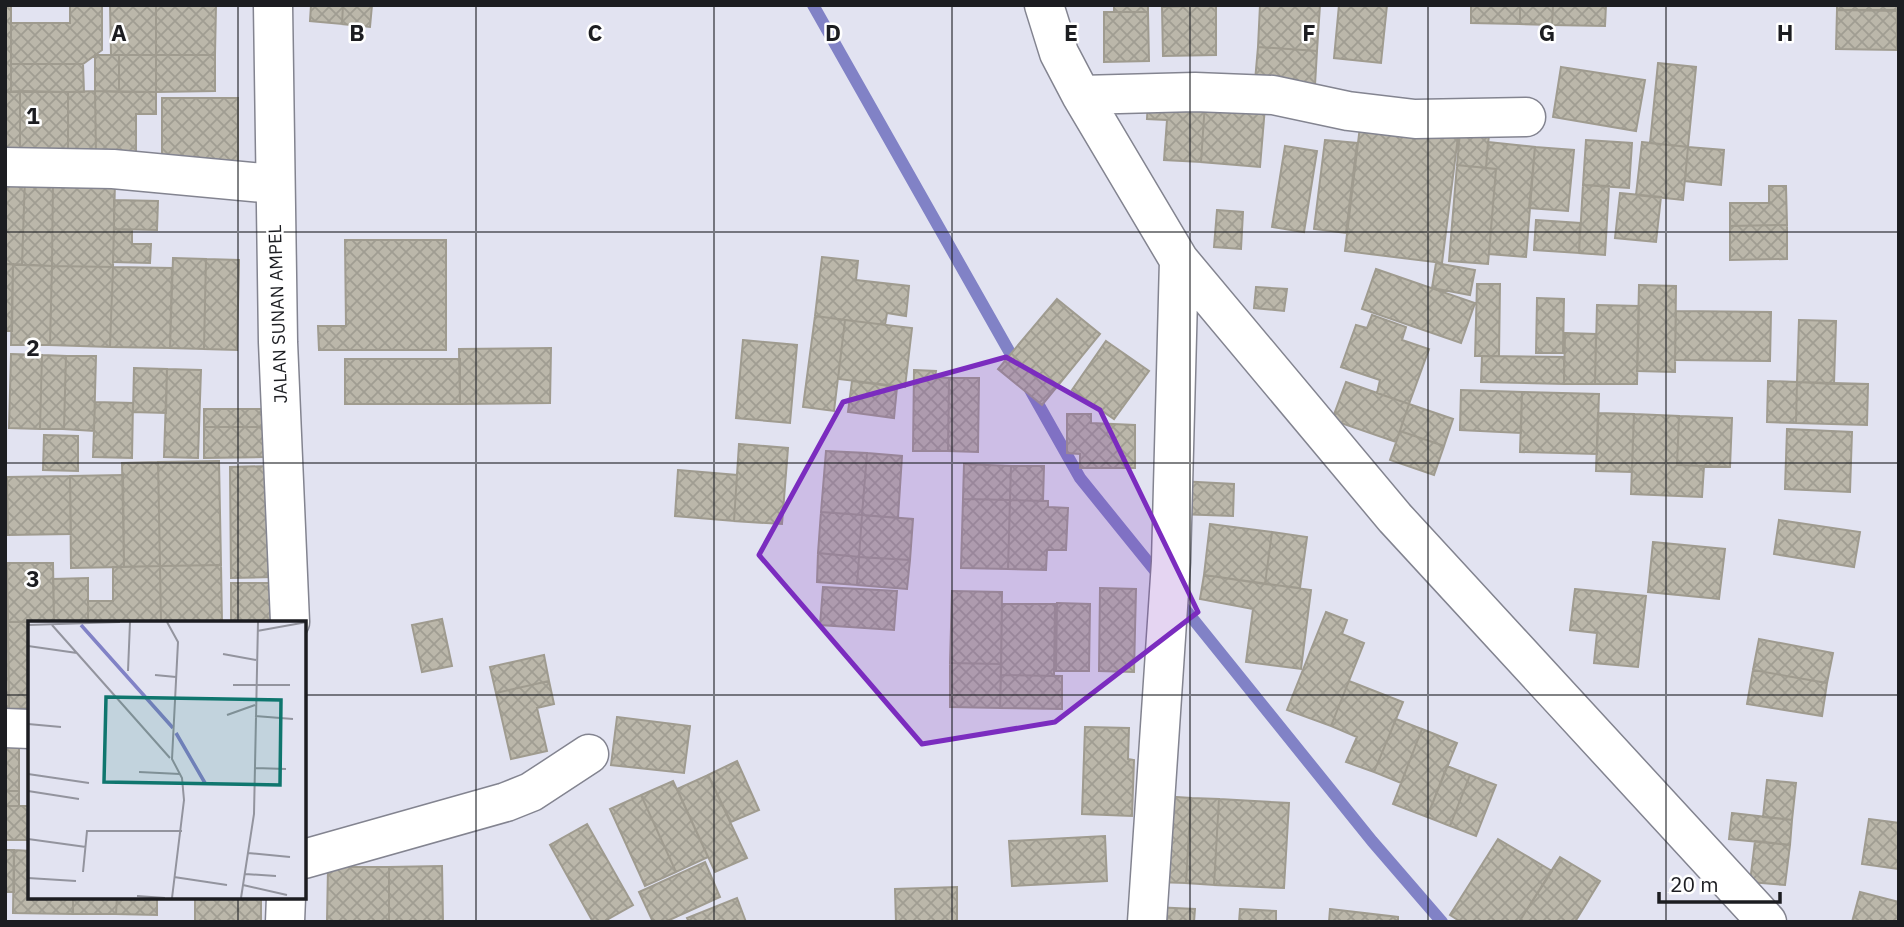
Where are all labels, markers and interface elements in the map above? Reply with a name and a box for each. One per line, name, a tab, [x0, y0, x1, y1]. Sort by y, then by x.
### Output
text: A	[111, 17, 127, 47]
text: B	[349, 17, 365, 47]
text: C	[588, 17, 603, 47]
text: D	[825, 17, 841, 47]
text: E	[1064, 17, 1078, 47]
text: F	[1302, 17, 1316, 47]
text: G	[1539, 17, 1555, 47]
text: H	[1777, 17, 1793, 47]
text: 1	[26, 100, 40, 130]
street label: JALAN SUNAN AMPEL	[263, 224, 292, 404]
text: 2	[26, 332, 40, 362]
text: 3	[26, 563, 40, 593]
inset map	[28, 621, 306, 899]
scale bar	[1659, 860, 1780, 904]
text: 20 m	[1670, 870, 1719, 898]

